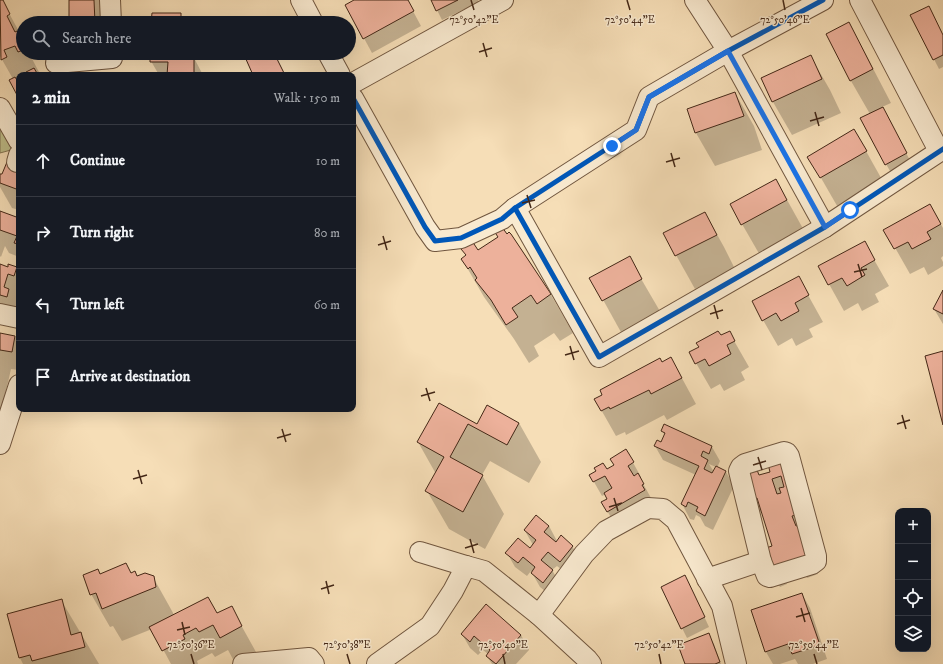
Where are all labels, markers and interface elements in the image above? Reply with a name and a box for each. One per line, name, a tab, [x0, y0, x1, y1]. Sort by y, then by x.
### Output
text: 72°50'42"E	[449, 14, 499, 26]
text: 72°50'44"E	[605, 14, 655, 26]
text: 72°50'46"E	[760, 14, 810, 26]
search box	[16, 16, 356, 60]
icon: search	[30, 27, 52, 49]
text: Search here	[62, 29, 131, 48]
text: 2 min	[32, 87, 70, 109]
text: Walk · 150 m	[274, 90, 340, 106]
route end	[603, 137, 621, 155]
icon: ahead	[32, 150, 54, 172]
text: Continue	[70, 151, 125, 170]
text: 10 m	[316, 153, 340, 169]
route start	[841, 201, 859, 219]
icon: right	[32, 222, 54, 244]
text: Turn right	[70, 223, 133, 242]
text: 80 m	[314, 225, 340, 241]
icon: left	[32, 294, 54, 316]
text: Turn left	[70, 295, 124, 314]
text: 60 m	[314, 297, 340, 313]
icon: arrive	[32, 366, 54, 388]
text: Arrive at destination	[70, 367, 190, 386]
map controls	[895, 508, 931, 652]
button: +	[895, 508, 931, 544]
button: −	[895, 544, 931, 580]
button: locate	[895, 580, 931, 616]
button: layers	[895, 616, 931, 652]
text: 72°50'36"E	[167, 639, 215, 651]
text: 72°50'38"E	[323, 639, 371, 651]
text: 72°50'40"E	[478, 639, 528, 651]
text: 72°50'42"E	[634, 639, 684, 651]
text: 72°50'44"E	[789, 639, 839, 651]

